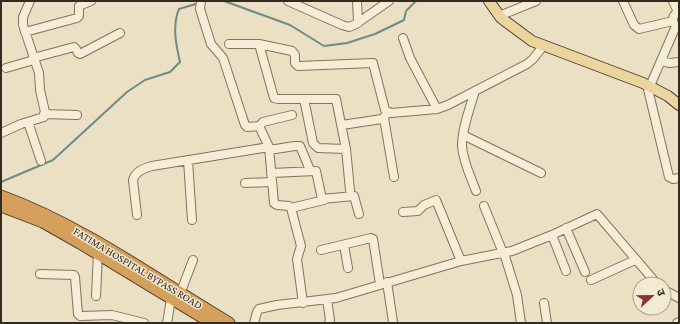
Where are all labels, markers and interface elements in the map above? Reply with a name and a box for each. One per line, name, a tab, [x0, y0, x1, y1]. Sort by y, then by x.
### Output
street label: FATIMA HOSPITAL BYPASS ROAD	[71, 225, 205, 311]
north arrow	[632, 276, 672, 316]
text: उ	[655, 287, 668, 298]

